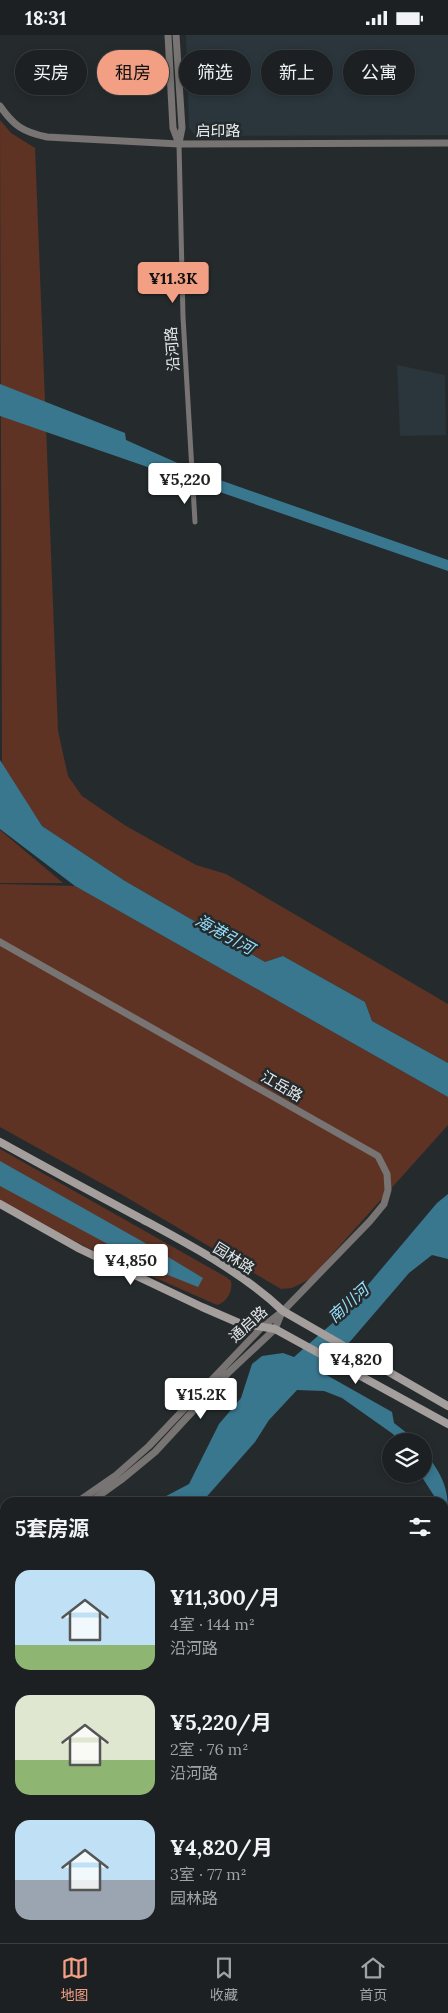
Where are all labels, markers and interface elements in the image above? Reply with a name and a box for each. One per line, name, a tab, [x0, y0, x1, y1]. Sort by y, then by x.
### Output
text: 18:31	[25, 6, 67, 30]
chip: 买房	[15, 50, 87, 95]
chip: 租房	[97, 50, 169, 95]
chip: 筛选	[179, 50, 251, 95]
chip: 新上	[261, 50, 333, 95]
chip: 公寓	[343, 50, 415, 95]
street label: 启印路	[195, 121, 241, 140]
pin: ¥11.3K	[132, 261, 214, 304]
text: ¥11.3K	[149, 268, 197, 288]
street label: 沿河路	[161, 326, 183, 372]
pin: ¥5,220	[144, 463, 226, 505]
text: ¥5,220	[159, 469, 211, 489]
water label: 海港引河	[192, 910, 260, 960]
street label: 江岳路	[258, 1067, 306, 1105]
street label: 园林路	[210, 1238, 258, 1278]
pin: ¥4,850	[90, 1243, 172, 1286]
text: ¥4,850	[105, 1250, 157, 1270]
water label: 南川河	[323, 1278, 375, 1326]
street label: 通启路	[225, 1302, 271, 1346]
pin: ¥4,820	[315, 1343, 397, 1385]
text: ¥4,820	[330, 1349, 382, 1369]
pin: ¥15.2K	[160, 1377, 242, 1420]
text: ¥15.2K	[176, 1384, 226, 1404]
map controls	[382, 1433, 432, 1483]
button: layers	[382, 1433, 432, 1483]
icon: filters	[406, 1513, 434, 1541]
text: 5套房源	[15, 1515, 89, 1542]
text: ¥11,300/月	[170, 1584, 280, 1611]
icon: home	[55, 1590, 115, 1650]
text: 4室 · 144 m²	[170, 1614, 255, 1634]
text: 沿河路	[170, 1638, 218, 1658]
text: ¥5,220/月	[170, 1709, 272, 1736]
icon: home	[55, 1715, 115, 1775]
text: 2室 · 76 m²	[170, 1739, 248, 1759]
text: 沿河路	[170, 1763, 218, 1783]
text: ¥4,820/月	[170, 1834, 273, 1861]
icon: home	[55, 1840, 115, 1900]
text: 3室 · 77 m²	[170, 1864, 247, 1884]
text: 园林路	[170, 1888, 218, 1908]
tab: 地图	[61, 1954, 89, 2004]
tab: 收藏	[210, 1954, 238, 2004]
tab: 首页	[359, 1954, 387, 2004]

